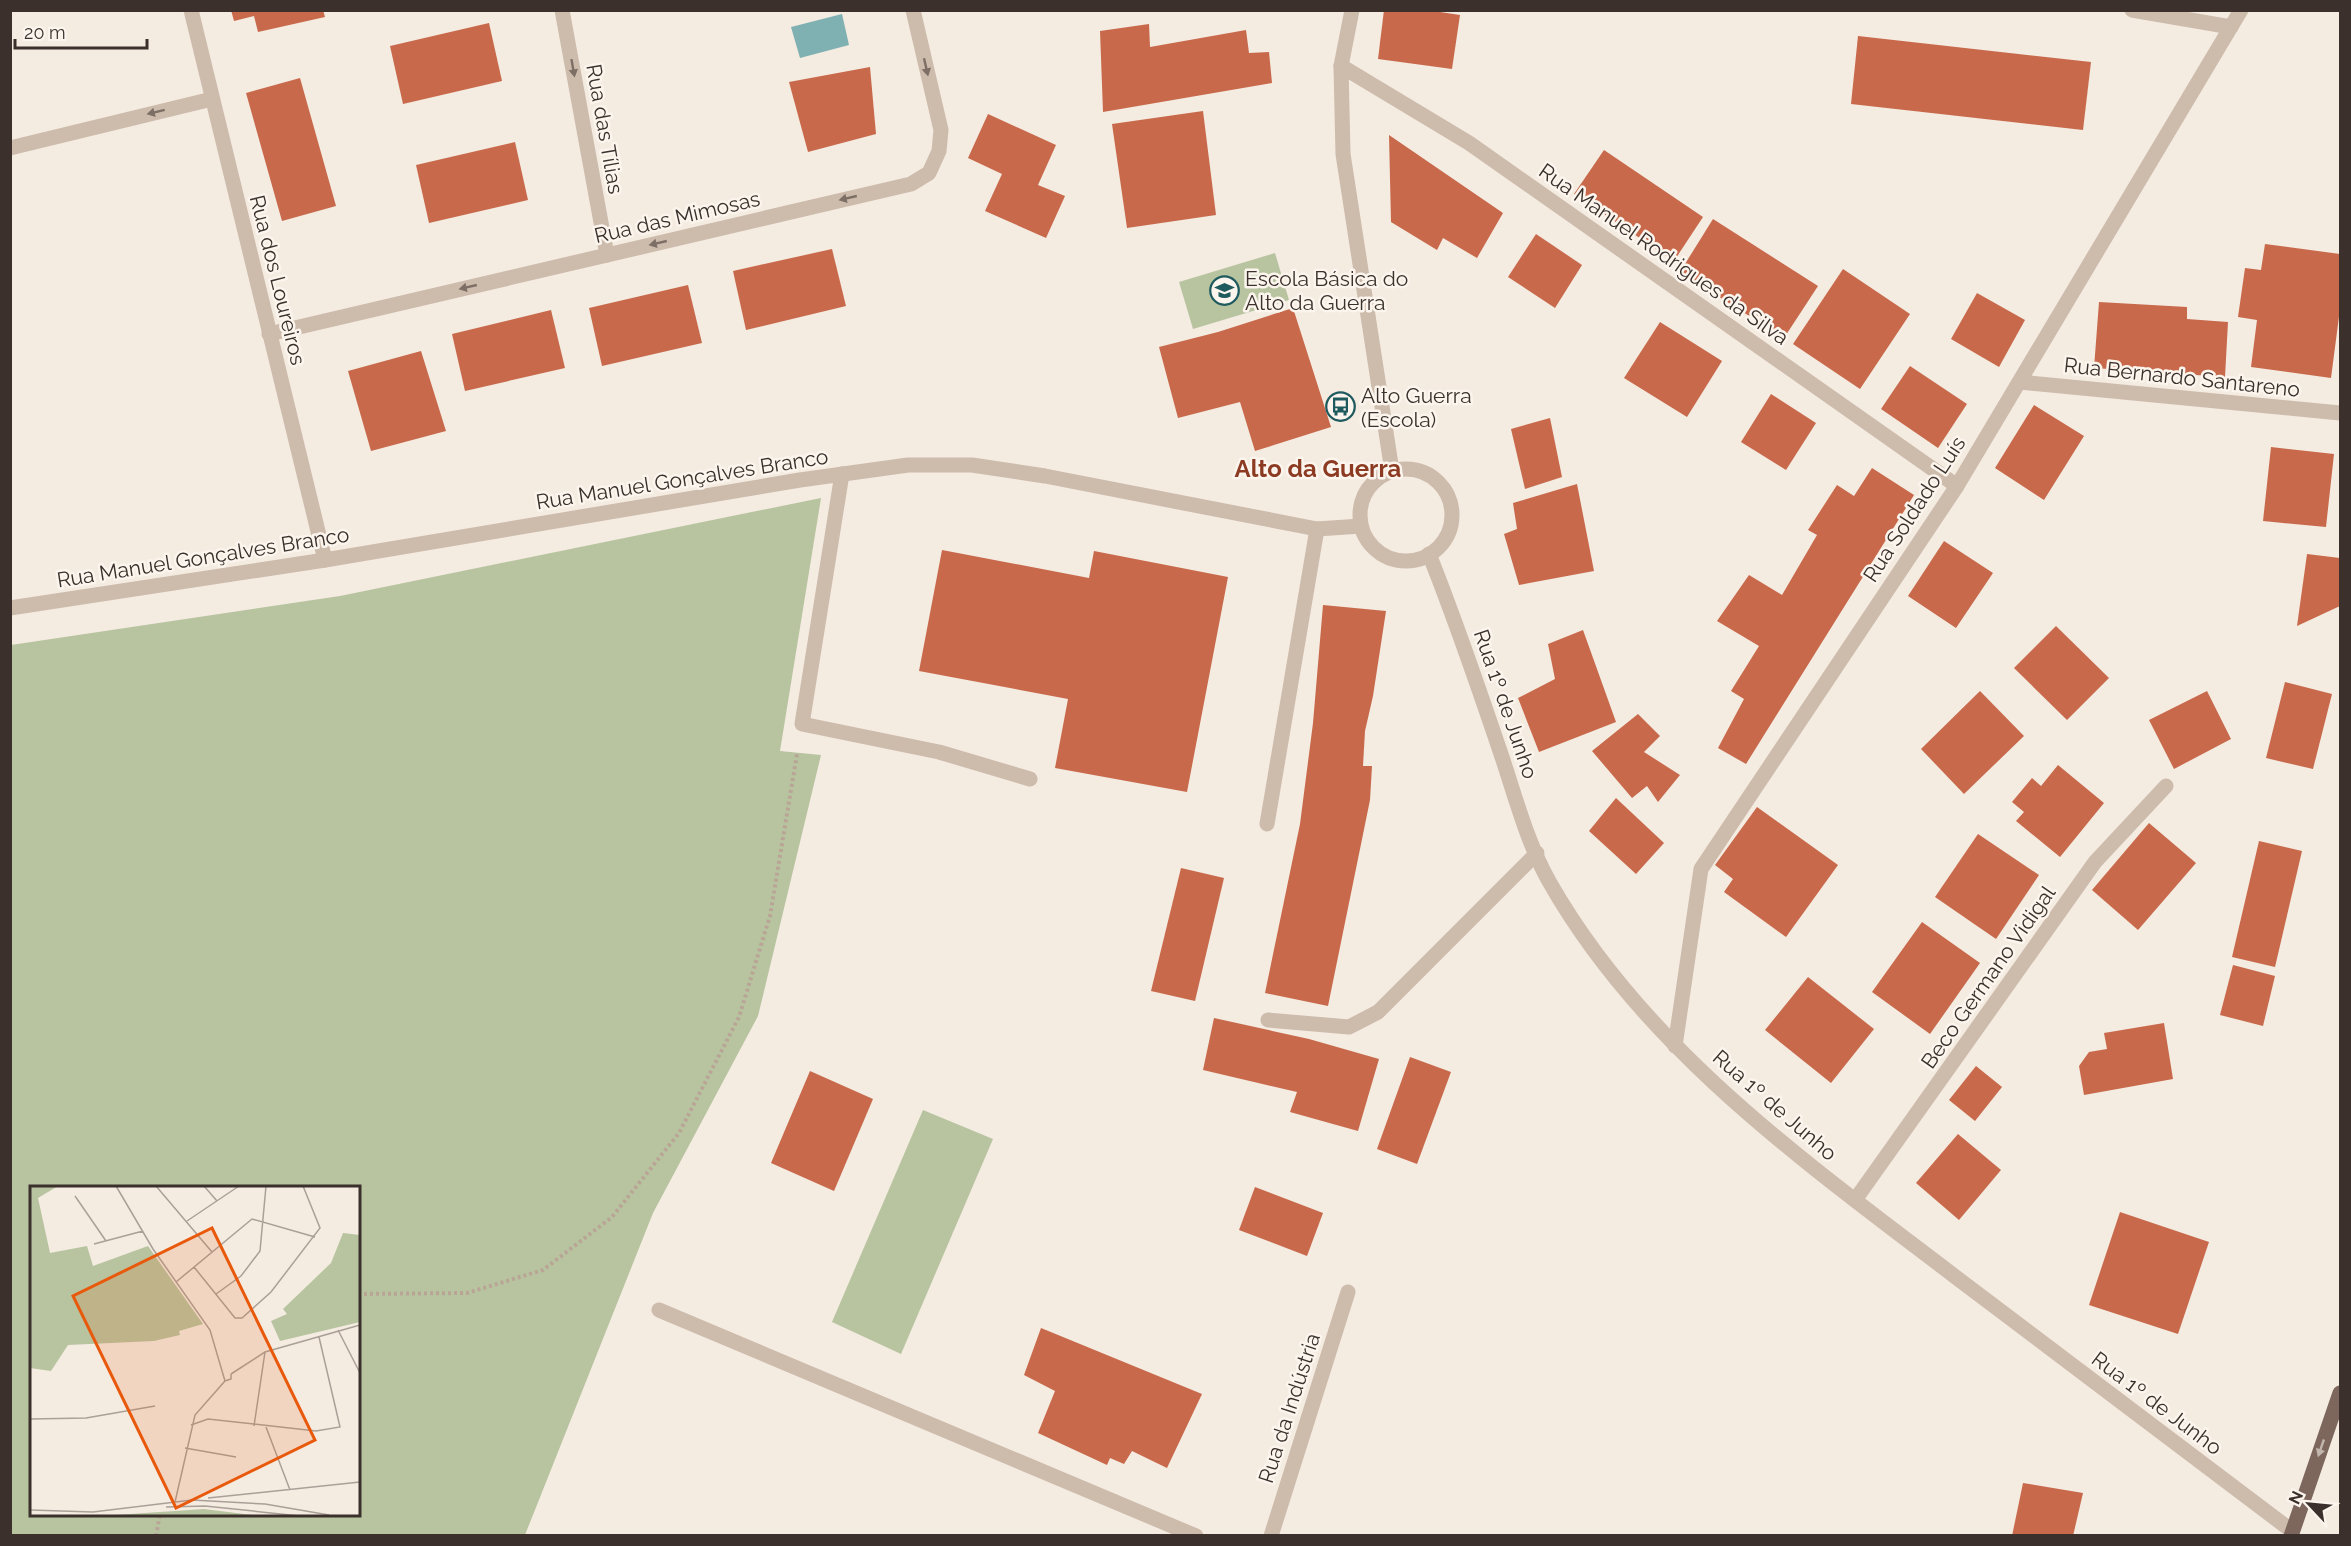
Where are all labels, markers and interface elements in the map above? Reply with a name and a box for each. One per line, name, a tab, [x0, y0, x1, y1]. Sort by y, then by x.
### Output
scale bar	[15, 12, 147, 50]
text: 20 m	[24, 22, 66, 43]
one-way arrow	[922, 58, 932, 77]
one-way arrow	[569, 59, 578, 78]
street label: Rua das Tílias	[581, 62, 629, 196]
one-way arrow	[146, 108, 165, 118]
street label: Rua Manuel Rodrigues da Silva	[1534, 158, 1794, 350]
street label: Rua das Mimosas	[592, 186, 762, 248]
street label: Rua dos Loureiros	[245, 192, 311, 368]
one-way arrow	[838, 194, 857, 204]
one-way arrow	[648, 239, 667, 248]
place label: Escola Básica do Alto da Guerra	[1245, 266, 1408, 315]
school or university icon: Escola Básica do Alto da Guerra	[1208, 274, 1240, 306]
one-way arrow	[459, 283, 477, 293]
street label: Rua Bernardo Santareno	[2063, 352, 2301, 402]
place label: Alto Guerra (Escola)	[1361, 383, 1472, 432]
bus stop icon: Alto Guerra (Escola)	[1324, 391, 1356, 423]
street label: Rua Soldado Luís	[1858, 431, 1970, 587]
street label: Rua Manuel Gonçalves Branco	[534, 444, 830, 514]
district label: Alto da Guerra	[1235, 454, 1402, 483]
street label: Rua Manuel Gonçalves Branco	[55, 522, 351, 592]
street label: Rua 1º de Junho	[1469, 626, 1543, 782]
street label: Beco Germano Vidigal	[1916, 881, 2061, 1073]
street label: Rua 1º de Junho	[1708, 1044, 1842, 1166]
inset map	[30, 1186, 360, 1516]
street label: Rua da Indústria	[1253, 1330, 1325, 1486]
street label: Rua 1º de Junho	[2087, 1346, 2227, 1460]
one-way arrow	[2316, 1439, 2326, 1457]
north arrow	[2279, 1474, 2339, 1534]
text: N	[2285, 1488, 2307, 1507]

